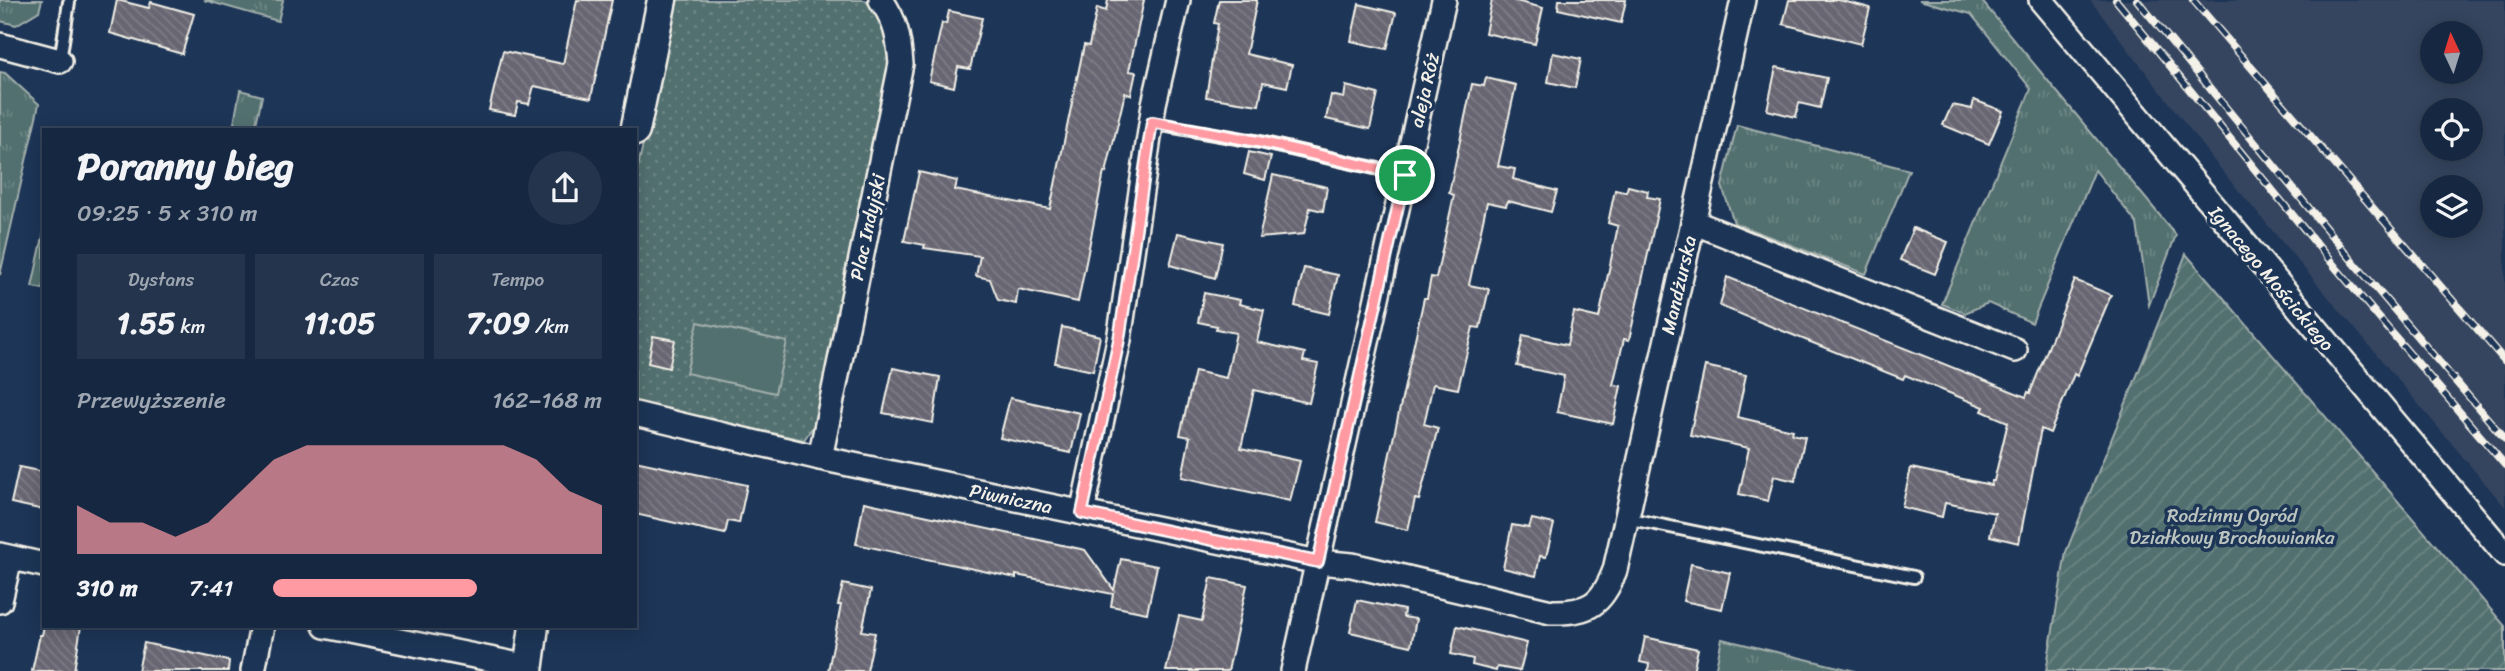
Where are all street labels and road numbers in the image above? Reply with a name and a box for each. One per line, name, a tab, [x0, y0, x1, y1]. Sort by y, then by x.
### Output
street label: aleja Róż	[1400, 49, 1449, 131]
street label: Plac Indyjski	[840, 170, 895, 283]
street label: Ignacego Mościckiego	[2200, 197, 2343, 359]
street label: Mandżurska	[1651, 232, 1706, 338]
street label: Piwniczna	[967, 474, 1056, 523]

